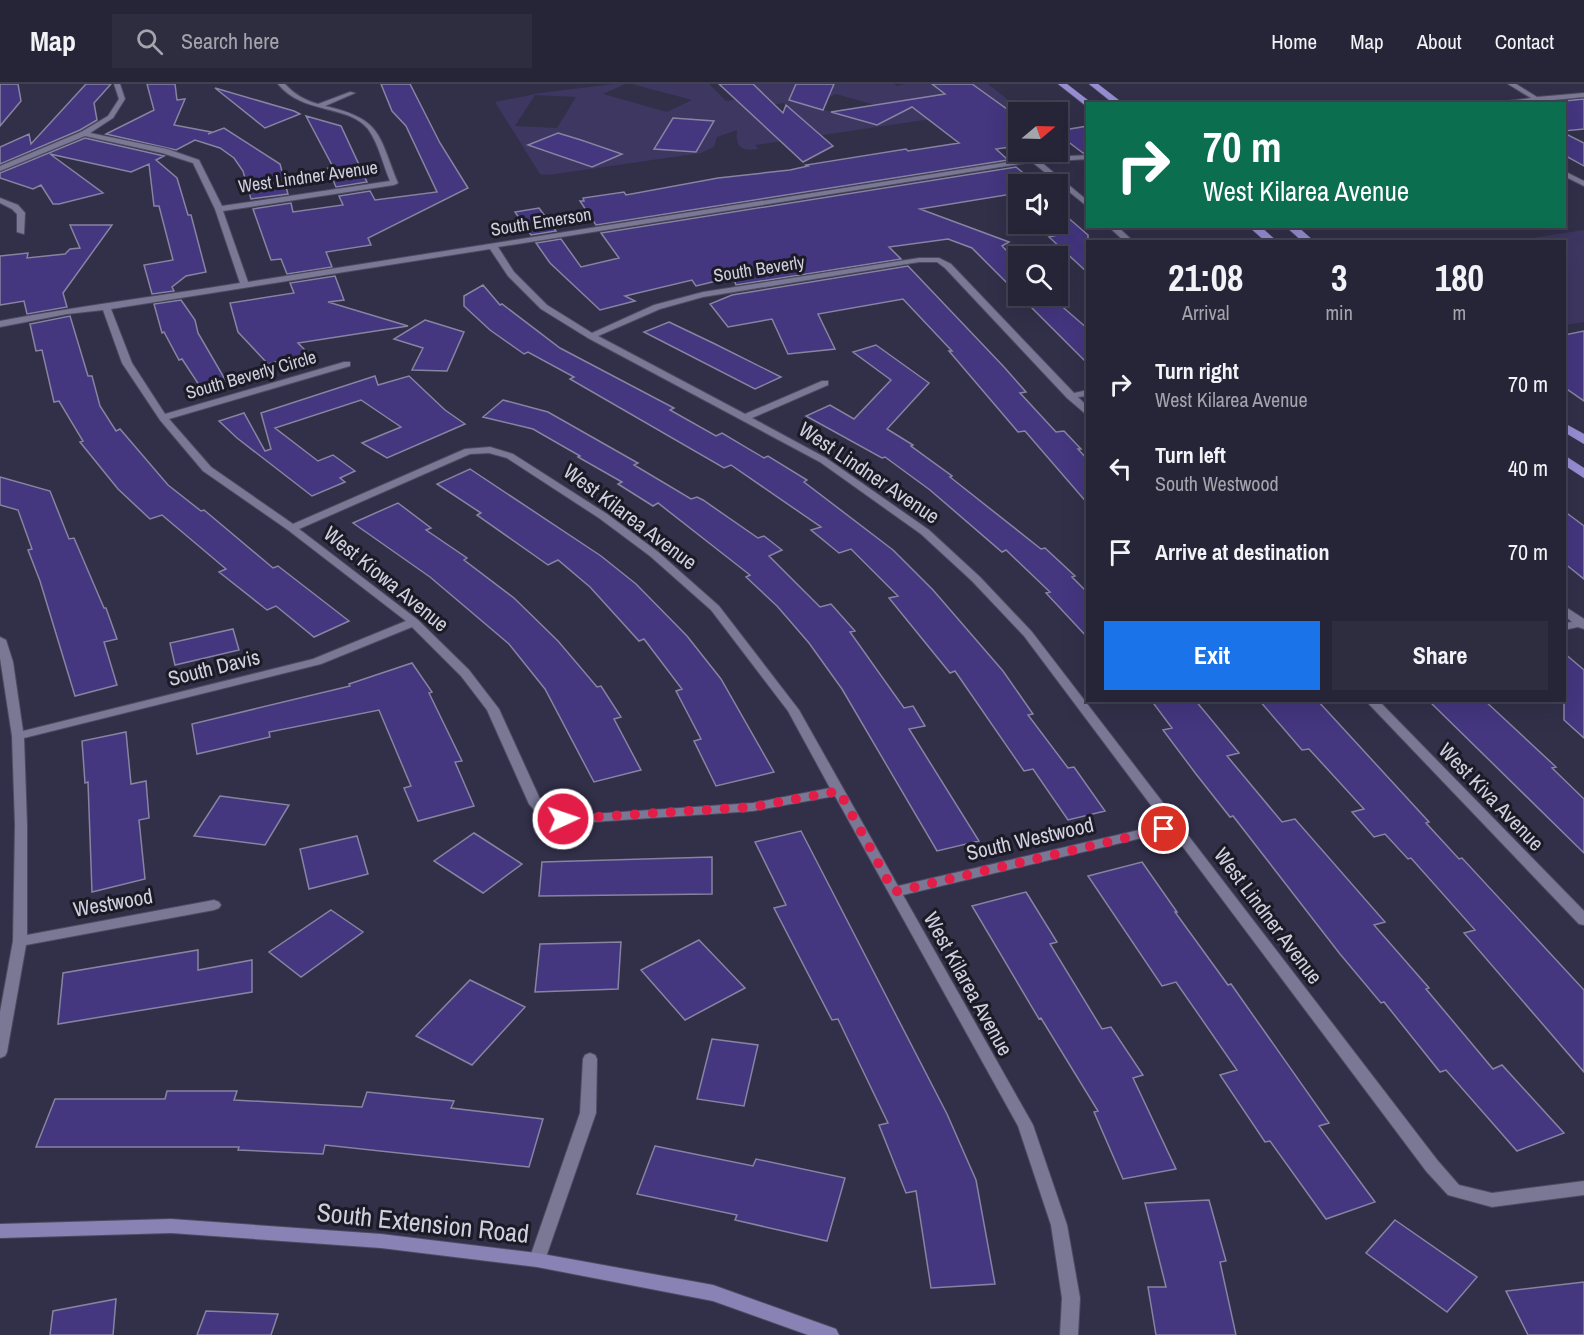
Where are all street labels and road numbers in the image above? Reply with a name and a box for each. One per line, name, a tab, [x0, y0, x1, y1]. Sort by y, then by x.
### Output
street label: West Lindner Avenue	[237, 154, 379, 199]
street label: South Emerson	[489, 201, 593, 242]
street label: South Beverly	[712, 249, 807, 288]
street label: South Beverly Circle	[183, 344, 319, 405]
street label: West Lindner Avenue	[793, 415, 945, 530]
street label: West Kilarea Avenue	[558, 457, 703, 576]
street label: West Kiowa Avenue	[318, 519, 455, 638]
street label: South Davis	[165, 642, 263, 693]
street label: West Kiva Avenue	[1432, 736, 1550, 857]
street label: South Westwood	[963, 810, 1096, 867]
street label: West Lindner Avenue	[1207, 841, 1329, 990]
street label: Westwood	[71, 881, 155, 924]
street label: West Kilarea Avenue	[917, 907, 1020, 1061]
street label: South Extension Road	[315, 1194, 531, 1251]

